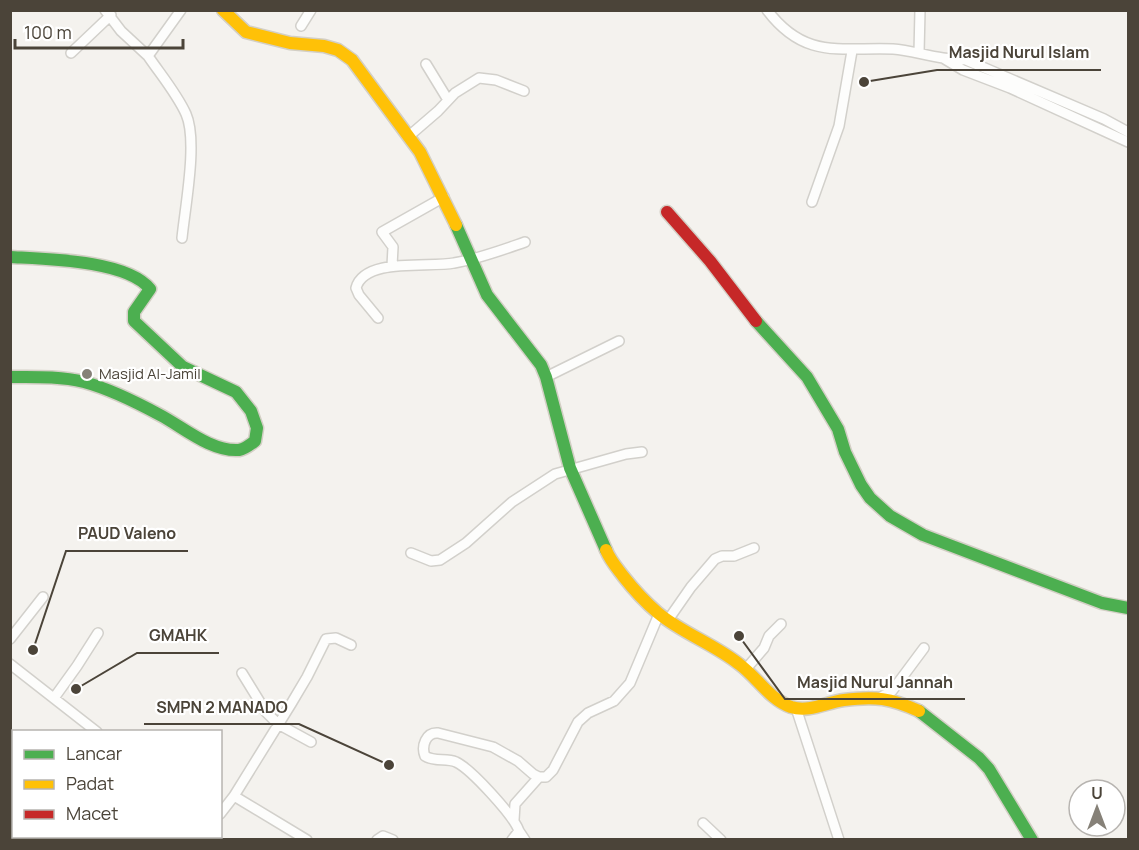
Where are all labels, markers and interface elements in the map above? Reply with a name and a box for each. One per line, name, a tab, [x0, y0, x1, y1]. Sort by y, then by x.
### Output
scale bar	[15, 12, 183, 50]
text: 100 m	[24, 20, 72, 44]
callout: Masjid Nurul Islam	[937, 36, 1101, 70]
text: Masjid Nurul Islam	[949, 41, 1089, 63]
place label: Masjid Al-Jamil	[99, 363, 201, 384]
marker: Masjid Al-Jamil	[80, 367, 94, 381]
callout: PAUD Valeno	[66, 517, 188, 551]
text: PAUD Valeno	[78, 522, 176, 544]
callout: GMAHK	[137, 619, 219, 653]
text: GMAHK	[149, 624, 208, 646]
callout: Masjid Nurul Jannah	[785, 665, 965, 699]
text: Masjid Nurul Jannah	[797, 671, 953, 693]
callout: SMPN 2 MANADO	[144, 690, 299, 724]
text: SMPN 2 MANADO	[156, 696, 288, 718]
legend	[12, 730, 222, 838]
text: Lancar	[66, 741, 123, 765]
text: Padat	[66, 771, 114, 795]
north arrow	[1067, 778, 1127, 838]
text: U	[1091, 782, 1103, 804]
text: Macet	[66, 801, 119, 825]

